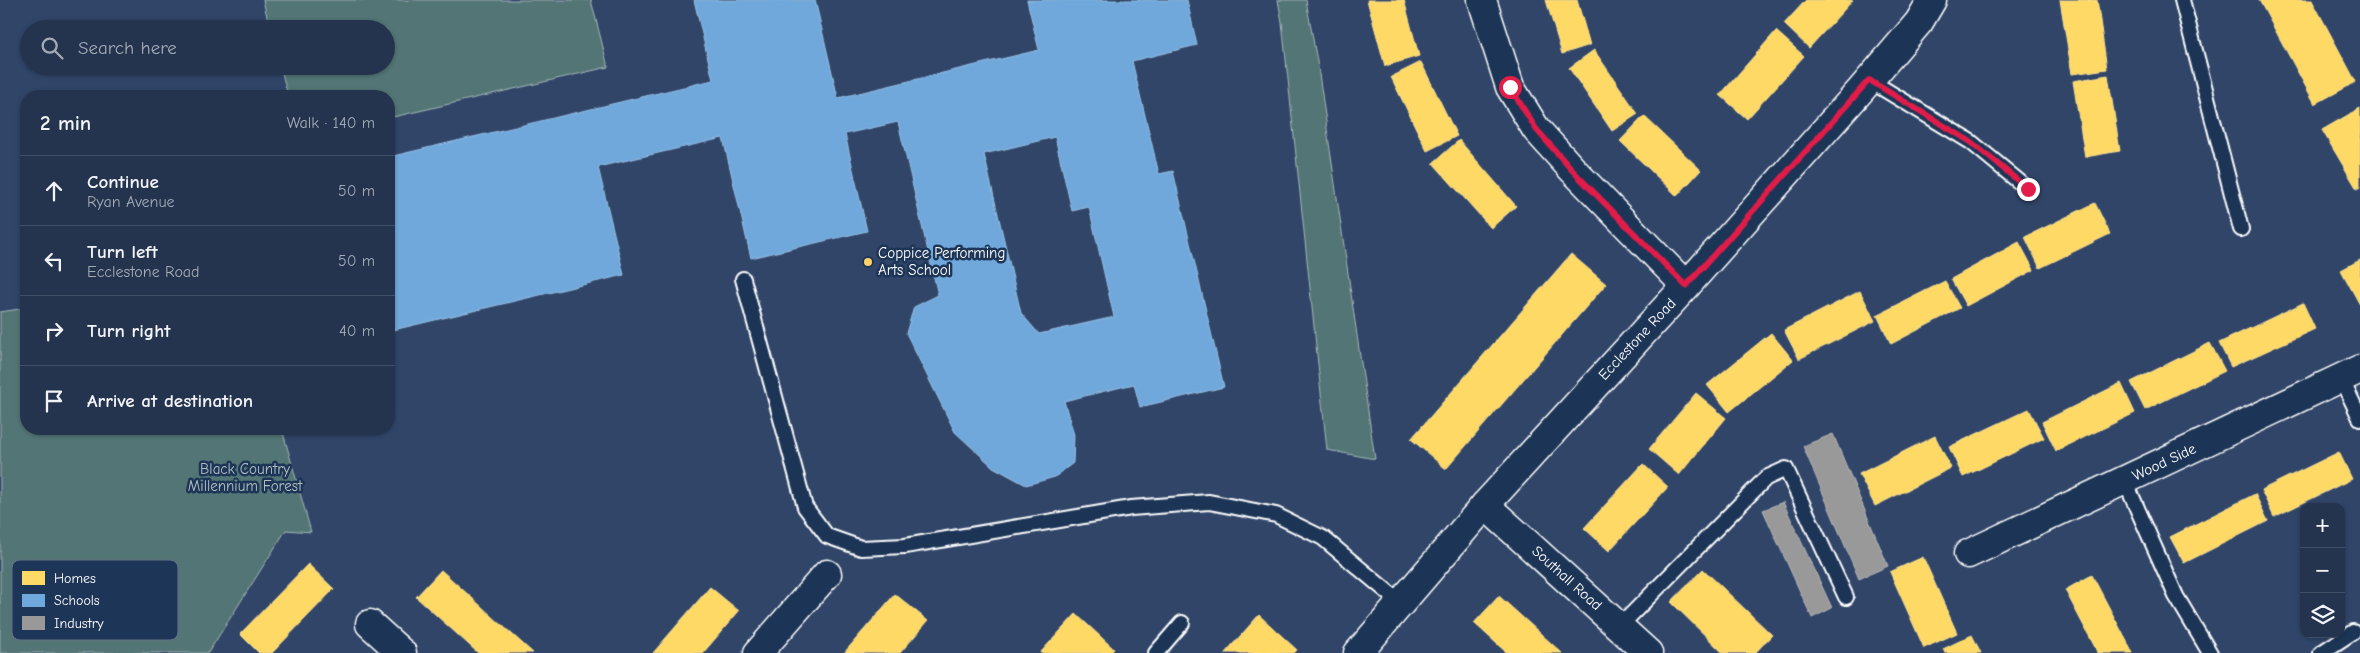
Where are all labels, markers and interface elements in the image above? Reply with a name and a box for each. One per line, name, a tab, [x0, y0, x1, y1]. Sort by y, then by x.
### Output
search box	[20, 20, 395, 75]
icon: search	[38, 34, 66, 62]
text: Search here	[78, 37, 177, 59]
route start	[1499, 76, 1522, 99]
text: 2 min	[40, 111, 91, 135]
text: Walk · 140 m	[287, 114, 375, 132]
text: Continue	[87, 171, 159, 193]
icon: ahead	[40, 177, 68, 205]
route end	[2017, 178, 2040, 201]
text: 50 m	[338, 182, 375, 200]
text: Ryan Avenue	[87, 193, 175, 211]
text: Turn left	[87, 241, 158, 263]
place label: Coppice Performing Arts School	[878, 244, 1005, 279]
icon: left	[40, 247, 68, 275]
text: 50 m	[338, 252, 375, 270]
marker: Coppice Performing Arts School	[862, 256, 874, 268]
text: Ecclestone Road	[87, 263, 200, 281]
street label: Ecclestone Road	[1594, 294, 1680, 384]
icon: right	[40, 317, 68, 345]
text: Turn right	[87, 320, 171, 342]
text: 40 m	[339, 322, 375, 340]
icon: arrive	[40, 387, 68, 415]
text: Arrive at destination	[87, 390, 253, 412]
street label: Wood Side	[2129, 439, 2199, 485]
park label: Black Country Millennium Forest	[188, 460, 303, 495]
map controls	[2300, 503, 2345, 638]
button: +	[2300, 503, 2345, 548]
street label: Southall Road	[1528, 542, 1606, 614]
button: −	[2300, 548, 2345, 593]
legend	[12, 560, 178, 640]
text: Homes	[54, 570, 96, 587]
text: Schools	[54, 592, 100, 609]
button: layers	[2300, 593, 2345, 638]
text: Industry	[54, 615, 104, 632]

